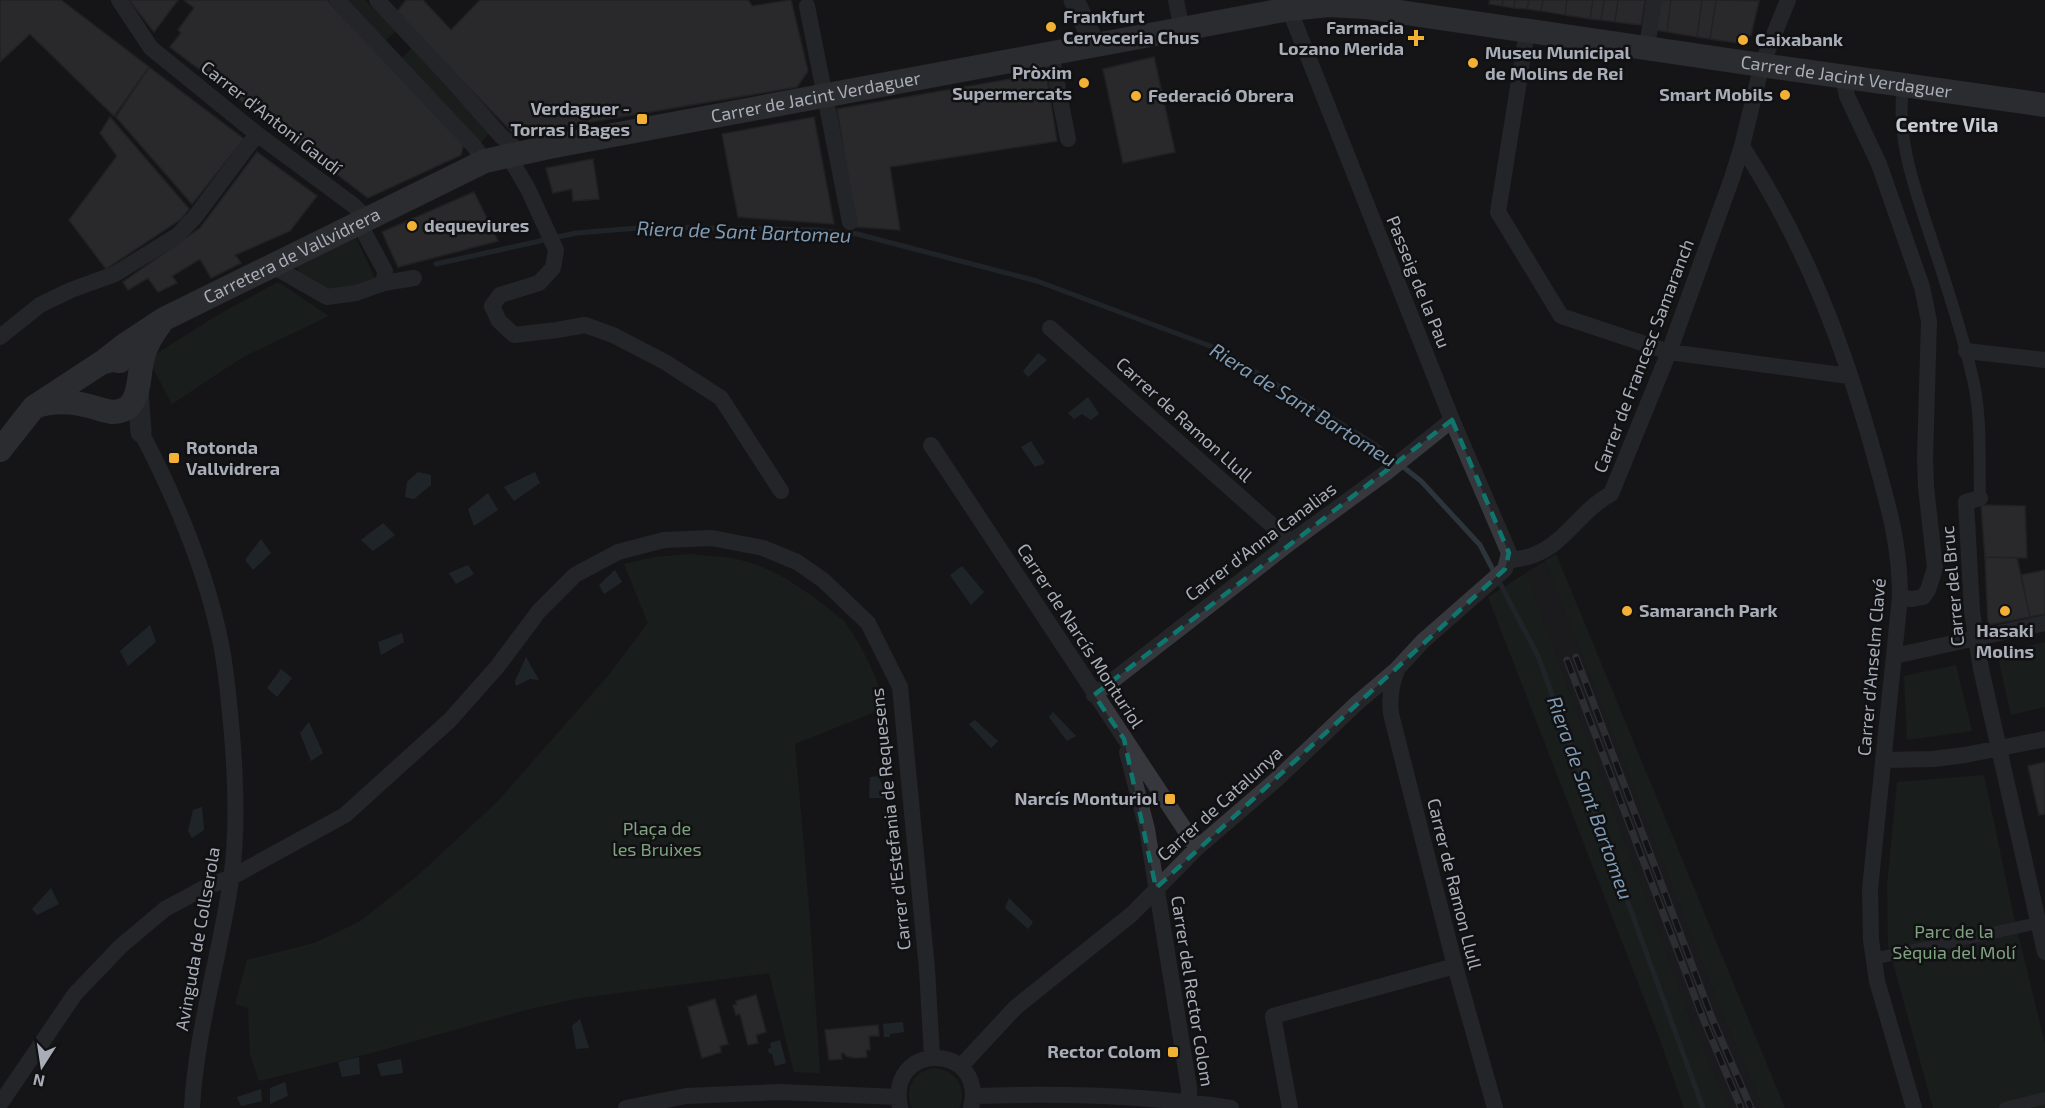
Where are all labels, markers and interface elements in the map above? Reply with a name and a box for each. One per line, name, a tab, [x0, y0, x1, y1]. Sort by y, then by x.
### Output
place label: Frankfurt Cerveceria Chus	[1063, 5, 1199, 48]
place label: Farmacia Lozano Merida	[1278, 16, 1404, 59]
marker: Frankfurt Cerveceria Chus	[1044, 20, 1058, 34]
place label: Caixabank	[1755, 28, 1843, 50]
marker: Farmacia Lozano Merida	[1409, 31, 1423, 45]
marker: Caixabank	[1736, 33, 1750, 47]
place label: Museu Municipal de Molins de Rei	[1485, 41, 1631, 84]
street label: Carrer de Jacint Verdaguer	[1739, 50, 1954, 102]
street label: Carrer d'Antoni Gaudí	[197, 56, 347, 179]
marker: Museu Municipal de Molins de Rei	[1466, 56, 1480, 70]
place label: Pròxim Supermercats	[952, 61, 1072, 104]
street label: Carrer de Jacint Verdaguer	[709, 66, 922, 127]
marker: Pròxim Supermercats	[1077, 76, 1091, 90]
place label: Smart Mobils	[1659, 83, 1773, 105]
place label: Federació Obrera	[1148, 84, 1294, 106]
marker: Smart Mobils	[1778, 88, 1792, 102]
marker: Federació Obrera	[1129, 89, 1143, 103]
place label: Verdaguer - Torras i Bages	[511, 97, 630, 140]
marker: Verdaguer - Torras i Bages	[635, 112, 649, 126]
district label: Centre Vila	[1895, 112, 1999, 136]
street label: Carretera de Vallvidrera	[200, 202, 384, 308]
street label: Passeig de la Pau	[1382, 212, 1456, 351]
place label: dequeviures	[424, 214, 529, 236]
water label: Riera de Sant Bartomeu	[636, 215, 852, 247]
marker: dequeviures	[405, 219, 419, 233]
street label: Carrer de Francesc Samaranch	[1588, 236, 1698, 476]
water label: Riera de Sant Bartomeu	[1206, 337, 1401, 471]
street label: Carrer de Ramon Llull	[1112, 352, 1258, 487]
place label: Rotonda Vallvidrera	[186, 436, 280, 479]
marker: Rotonda Vallvidrera	[167, 451, 181, 465]
street label: Carrer d'Anna Canalias	[1180, 477, 1340, 605]
street label: Carrer del Bruc	[1936, 525, 1968, 647]
street label: Carrer de Narcís Monturiol	[1013, 539, 1149, 732]
street label: Carrer d'Anselm Clavé	[1852, 577, 1890, 757]
place label: Samaranch Park	[1639, 599, 1778, 621]
marker: Samaranch Park	[1620, 604, 1634, 618]
marker: Hasaki Molins	[1998, 604, 2012, 618]
place label: Hasaki Molins	[1976, 619, 2034, 662]
street label: Carrer d'Estefania de Requesens	[865, 687, 915, 951]
water label: Riera de Sant Bartomeu	[1543, 693, 1639, 903]
street label: Carrer de Catalunya	[1152, 741, 1287, 865]
place label: Narcís Monturiol	[1014, 787, 1158, 809]
marker: Narcís Monturiol	[1163, 792, 1177, 806]
street label: Carrer de Ramon Llull	[1423, 796, 1487, 972]
park label: Plaça de les Bruixes	[612, 817, 702, 860]
street label: Avinguda de Collserola	[170, 845, 224, 1032]
street label: Carrer del Rector Colom	[1167, 894, 1219, 1088]
park label: Parc de la Sèquia del Molí	[1892, 920, 2016, 963]
north arrow	[12, 1036, 72, 1096]
place label: Rector Colom	[1047, 1040, 1161, 1062]
marker: Rector Colom	[1166, 1045, 1180, 1059]
text: N	[31, 1071, 46, 1092]

